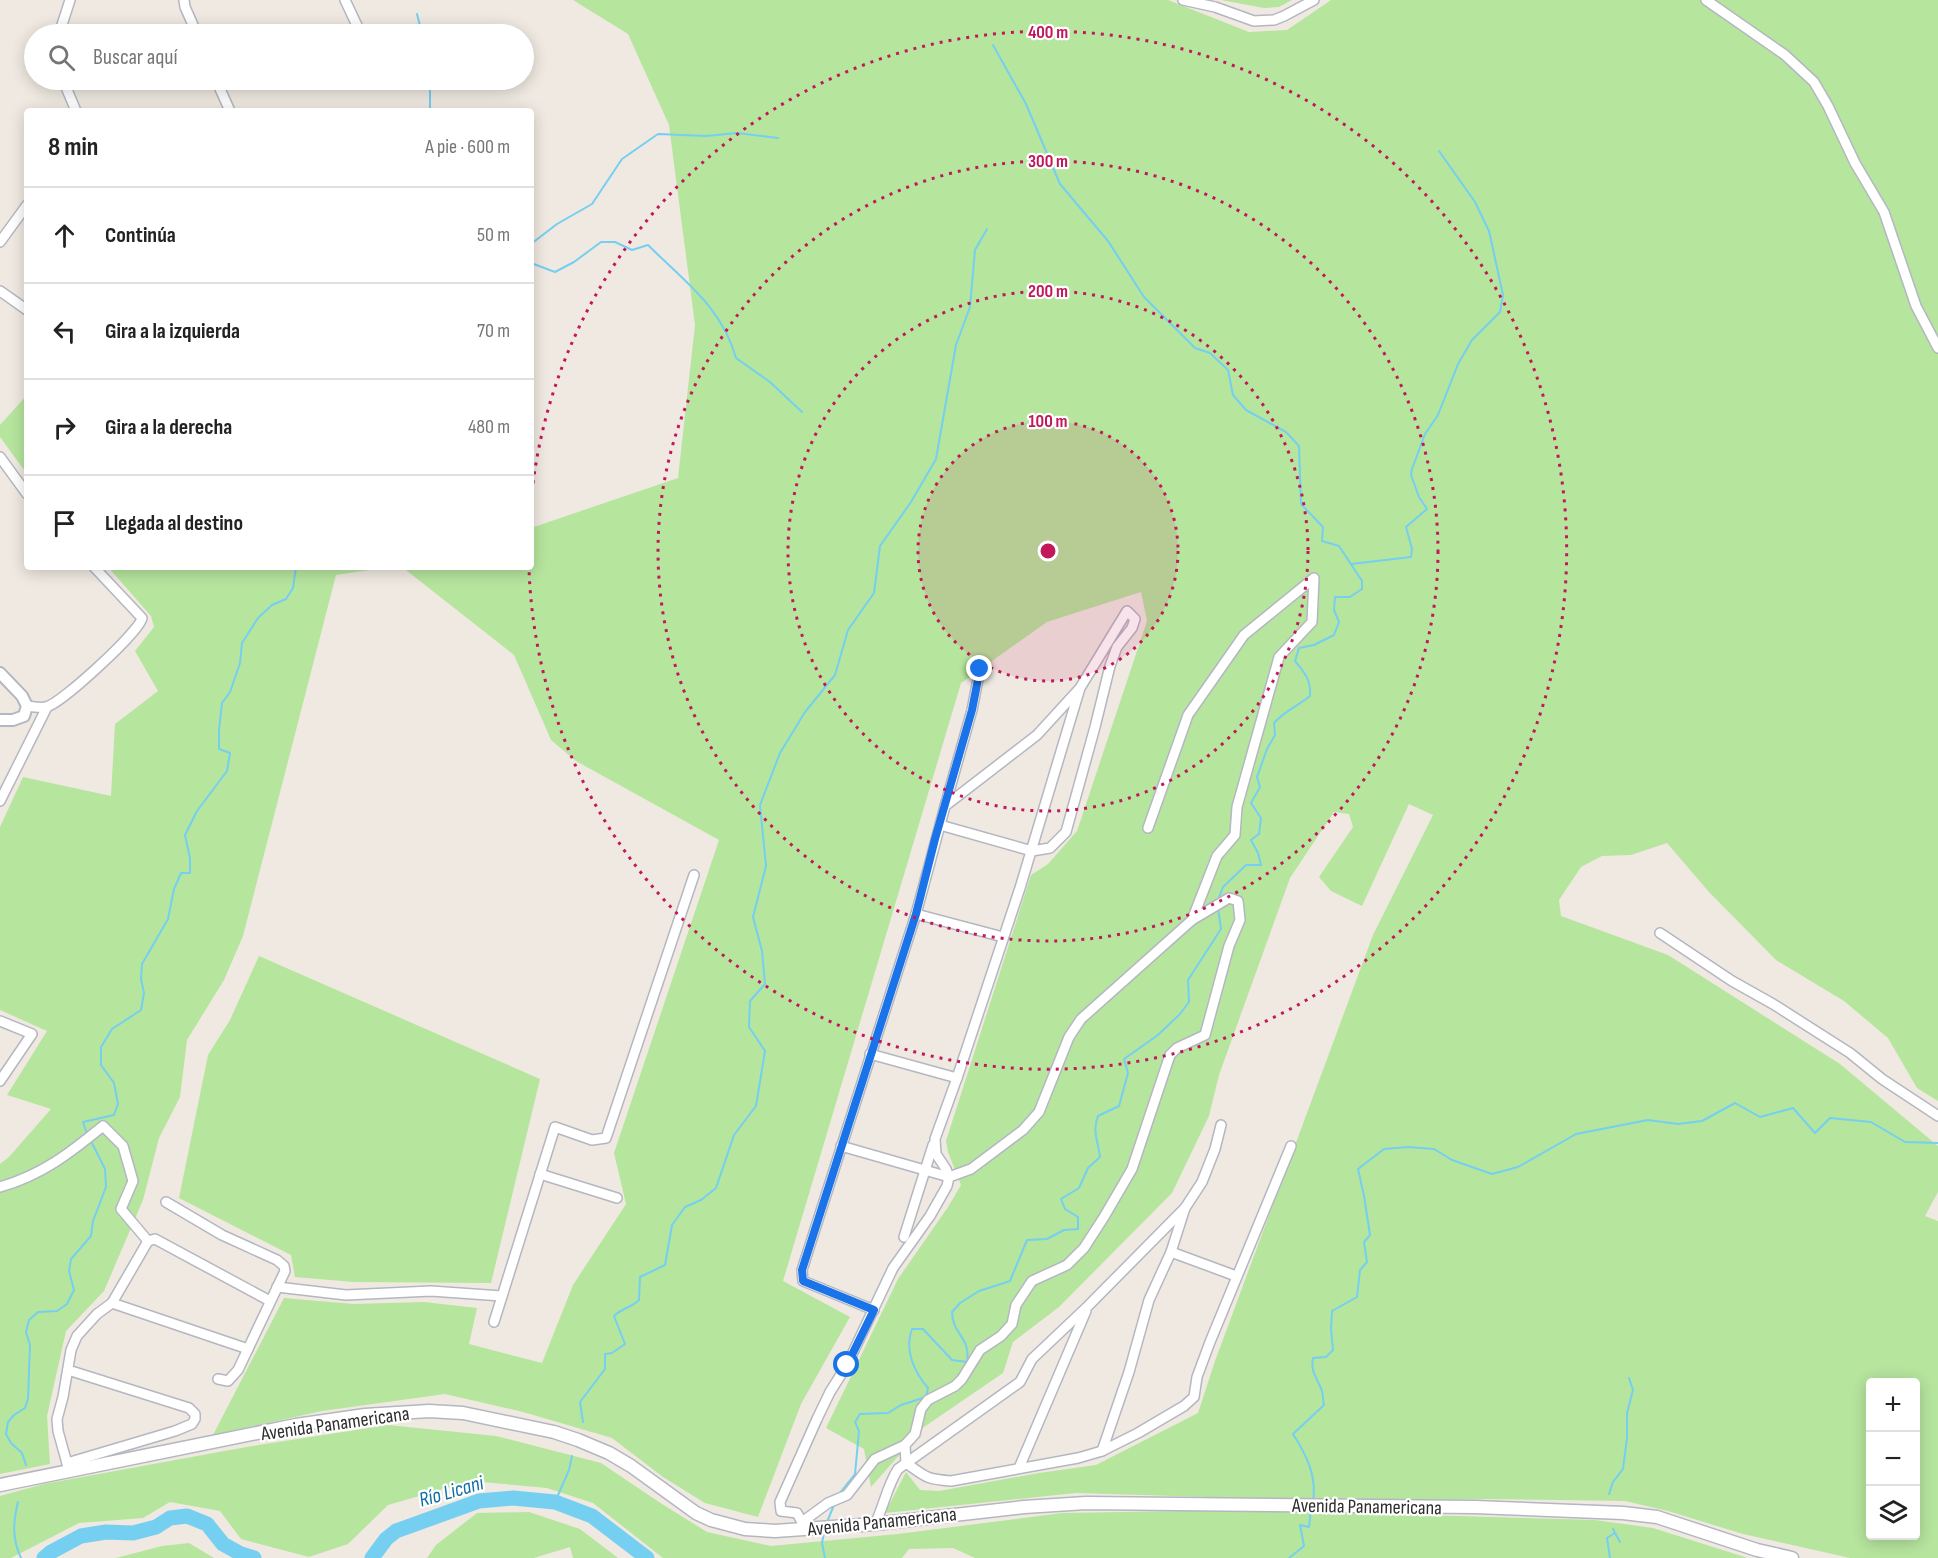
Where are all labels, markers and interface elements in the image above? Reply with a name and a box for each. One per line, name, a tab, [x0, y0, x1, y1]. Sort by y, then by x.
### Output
text: 400 m	[1028, 22, 1068, 43]
search box	[24, 24, 534, 90]
icon: search	[45, 41, 78, 74]
text: Buscar aquí	[93, 44, 178, 71]
text: 8 min	[48, 132, 98, 163]
text: A pie · 600 m	[425, 135, 510, 159]
text: 300 m	[1028, 151, 1068, 172]
icon: ahead	[48, 219, 81, 252]
text: Continúa	[105, 222, 176, 249]
text: 50 m	[477, 223, 510, 247]
text: 200 m	[1028, 281, 1068, 302]
icon: left	[48, 315, 81, 348]
text: Gira a la izquierda	[105, 318, 240, 345]
text: 70 m	[477, 319, 510, 343]
icon: right	[48, 411, 81, 444]
text: 100 m	[1029, 411, 1068, 432]
text: Gira a la derecha	[105, 414, 232, 441]
text: 480 m	[468, 415, 510, 439]
icon: arrive	[48, 507, 81, 540]
text: Llegada al destino	[105, 510, 243, 537]
centre of rings	[1038, 541, 1058, 561]
route end	[966, 655, 992, 681]
route start	[833, 1351, 859, 1377]
map controls	[1866, 1378, 1920, 1540]
button: +	[1866, 1378, 1920, 1432]
street label: Avenida Panamericana	[258, 1402, 411, 1446]
button: −	[1866, 1432, 1920, 1486]
water label: Río Licani	[416, 1470, 487, 1513]
button: layers	[1866, 1486, 1920, 1540]
street label: Avenida Panamericana	[1291, 1494, 1442, 1520]
street label: Avenida Panamericana	[805, 1502, 958, 1542]

